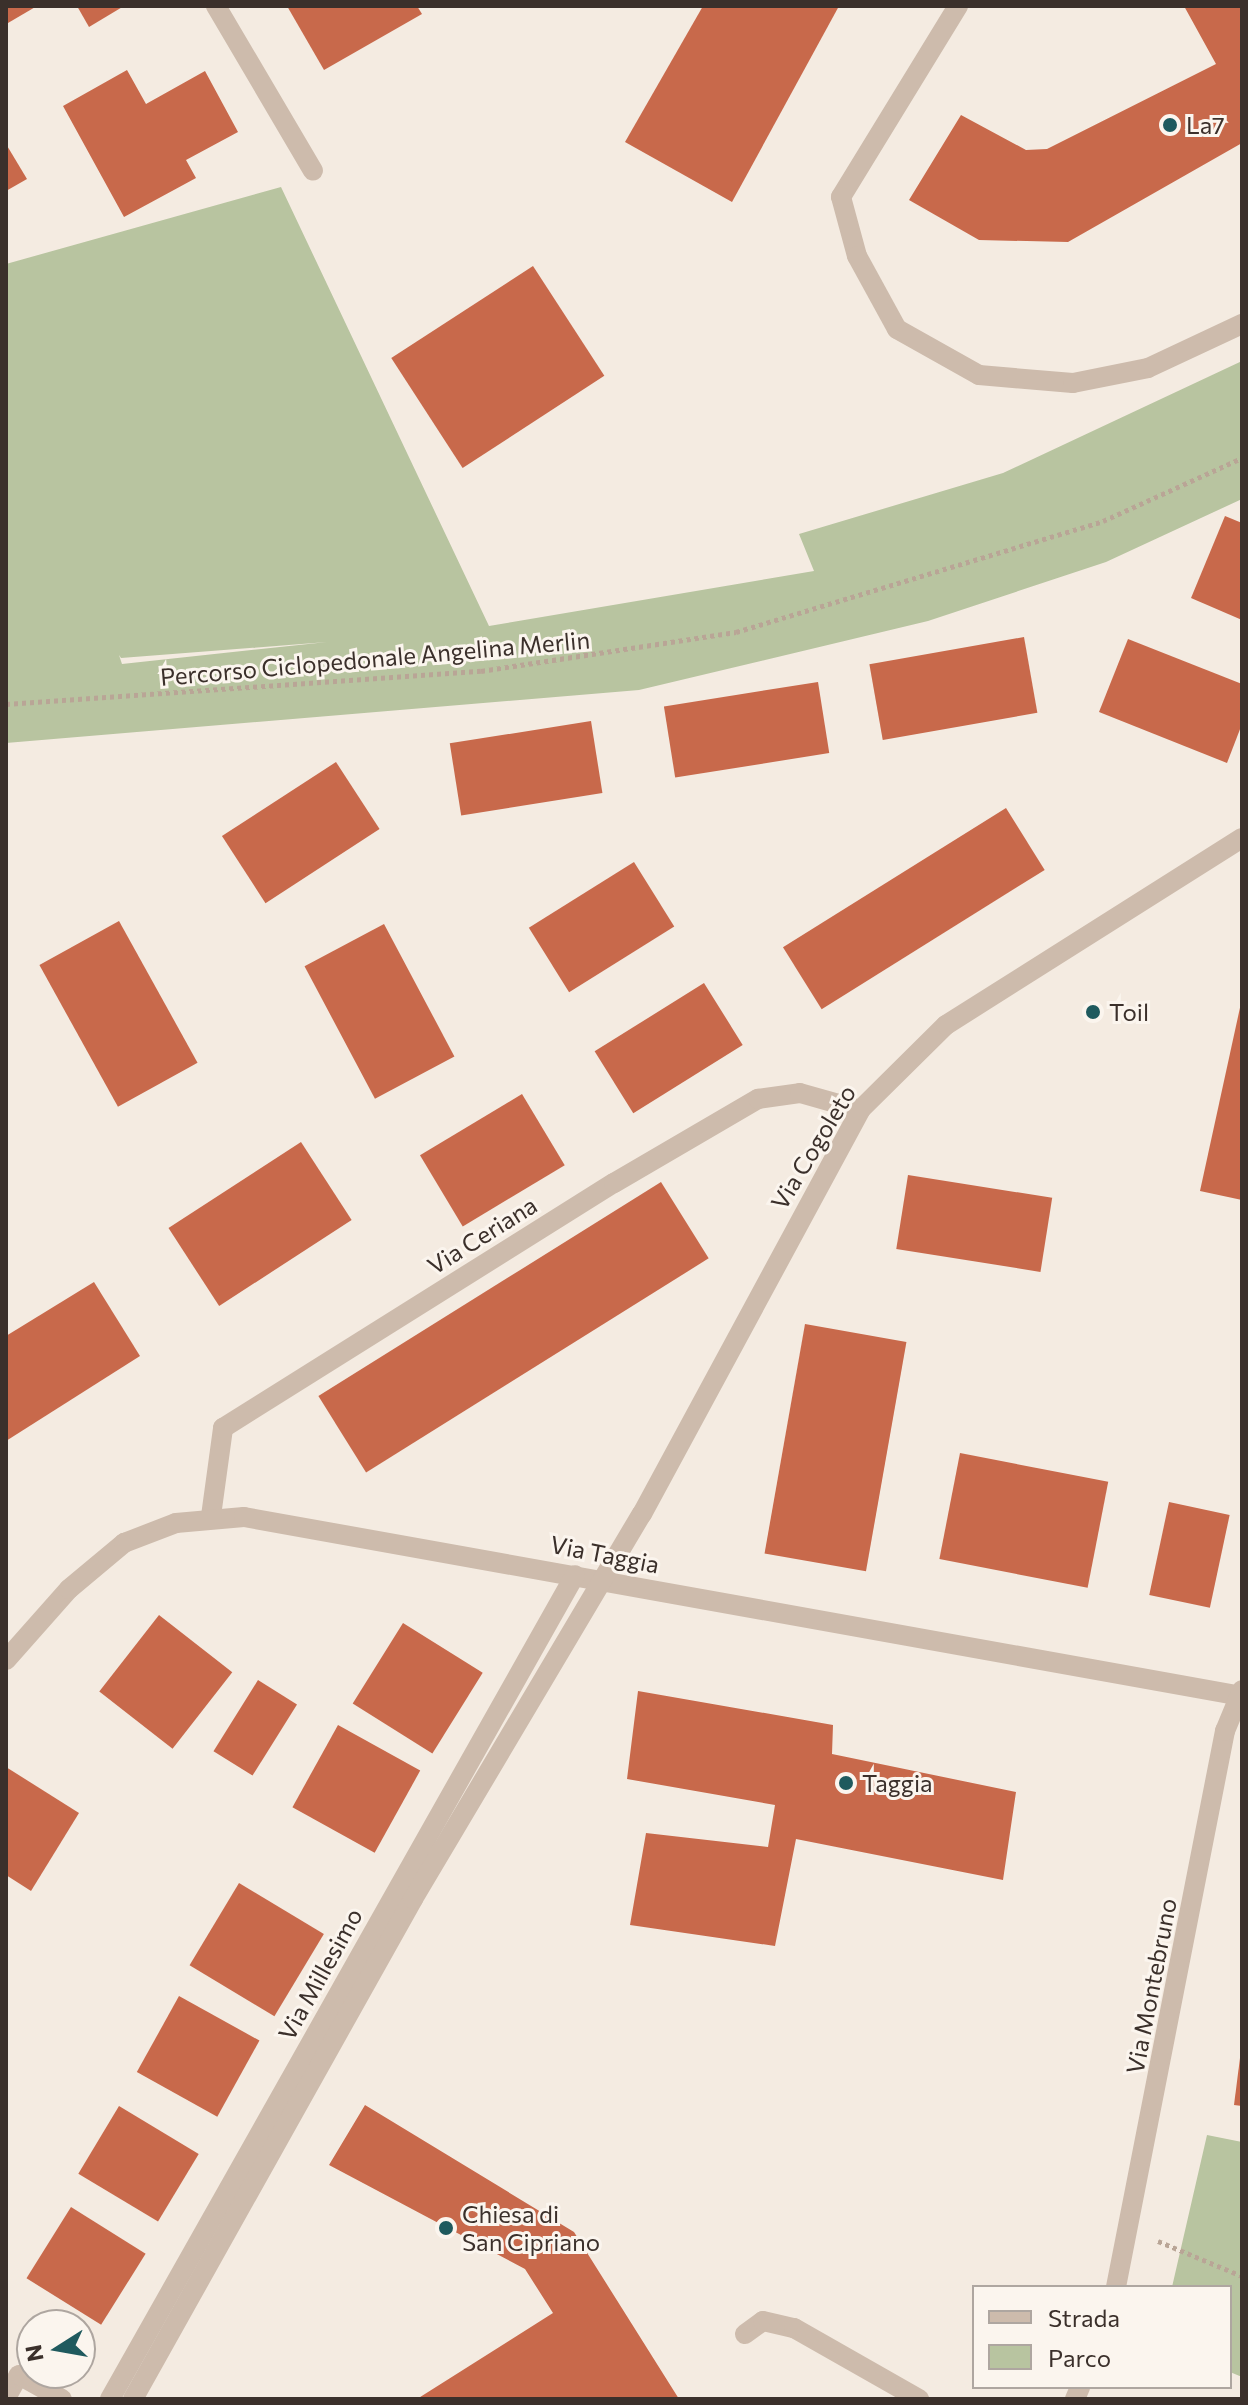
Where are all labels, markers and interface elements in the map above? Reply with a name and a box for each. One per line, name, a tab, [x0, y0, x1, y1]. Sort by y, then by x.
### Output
place label: La7	[1186, 111, 1225, 139]
marker: La7	[1161, 116, 1179, 134]
street label: Percorso Ciclopedonale Angelina Merlin	[159, 625, 591, 691]
place label: Toil	[1109, 998, 1149, 1026]
marker: Toil	[1084, 1003, 1102, 1021]
street label: Via Cogoleto	[765, 1079, 861, 1215]
street label: Via Ceriana	[422, 1190, 542, 1280]
street label: Via Taggia	[548, 1529, 662, 1579]
place label: Taggia	[862, 1769, 933, 1797]
marker: Taggia	[837, 1774, 855, 1792]
street label: Via Montebruno	[1120, 1896, 1182, 2076]
street label: Via Millesimo	[272, 1903, 368, 2045]
place label: Chiesa di San Cipriano	[462, 2200, 600, 2256]
marker: Chiesa di San Cipriano	[437, 2219, 455, 2237]
legend	[972, 2285, 1232, 2389]
text: Strada	[1048, 2303, 1120, 2332]
north arrow	[16, 2309, 96, 2389]
text: N	[19, 2343, 49, 2364]
text: Parco	[1048, 2343, 1111, 2372]

